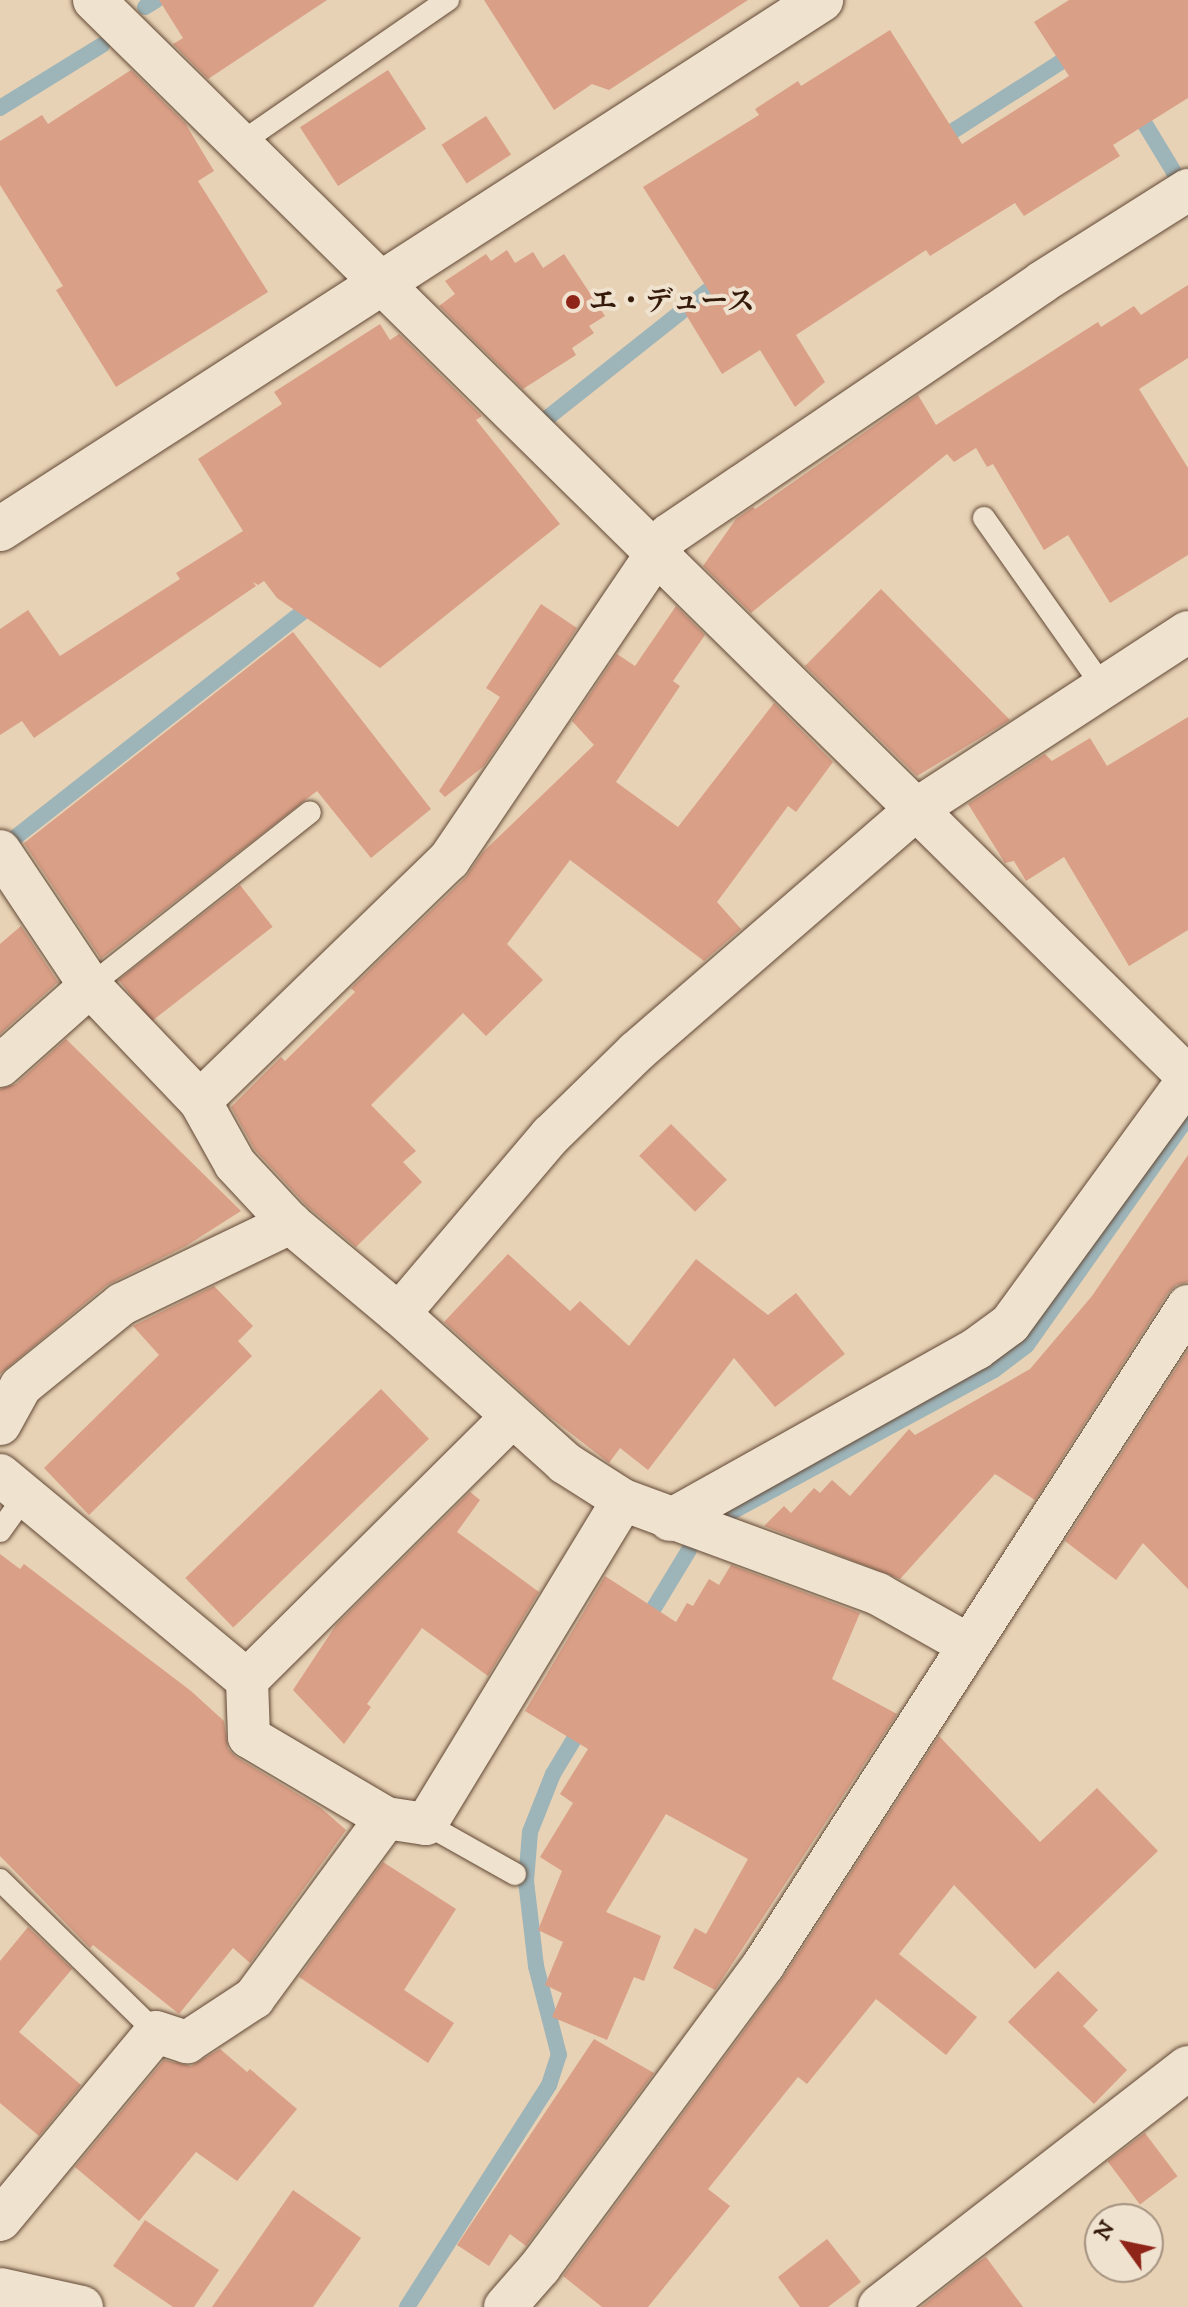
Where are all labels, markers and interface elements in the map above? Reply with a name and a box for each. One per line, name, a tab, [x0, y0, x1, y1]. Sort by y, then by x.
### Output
place label: エ・デュース	[589, 285, 757, 319]
marker: エ・デュース	[564, 293, 582, 311]
north arrow	[1084, 2203, 1164, 2283]
text: N	[1089, 2216, 1121, 2246]

